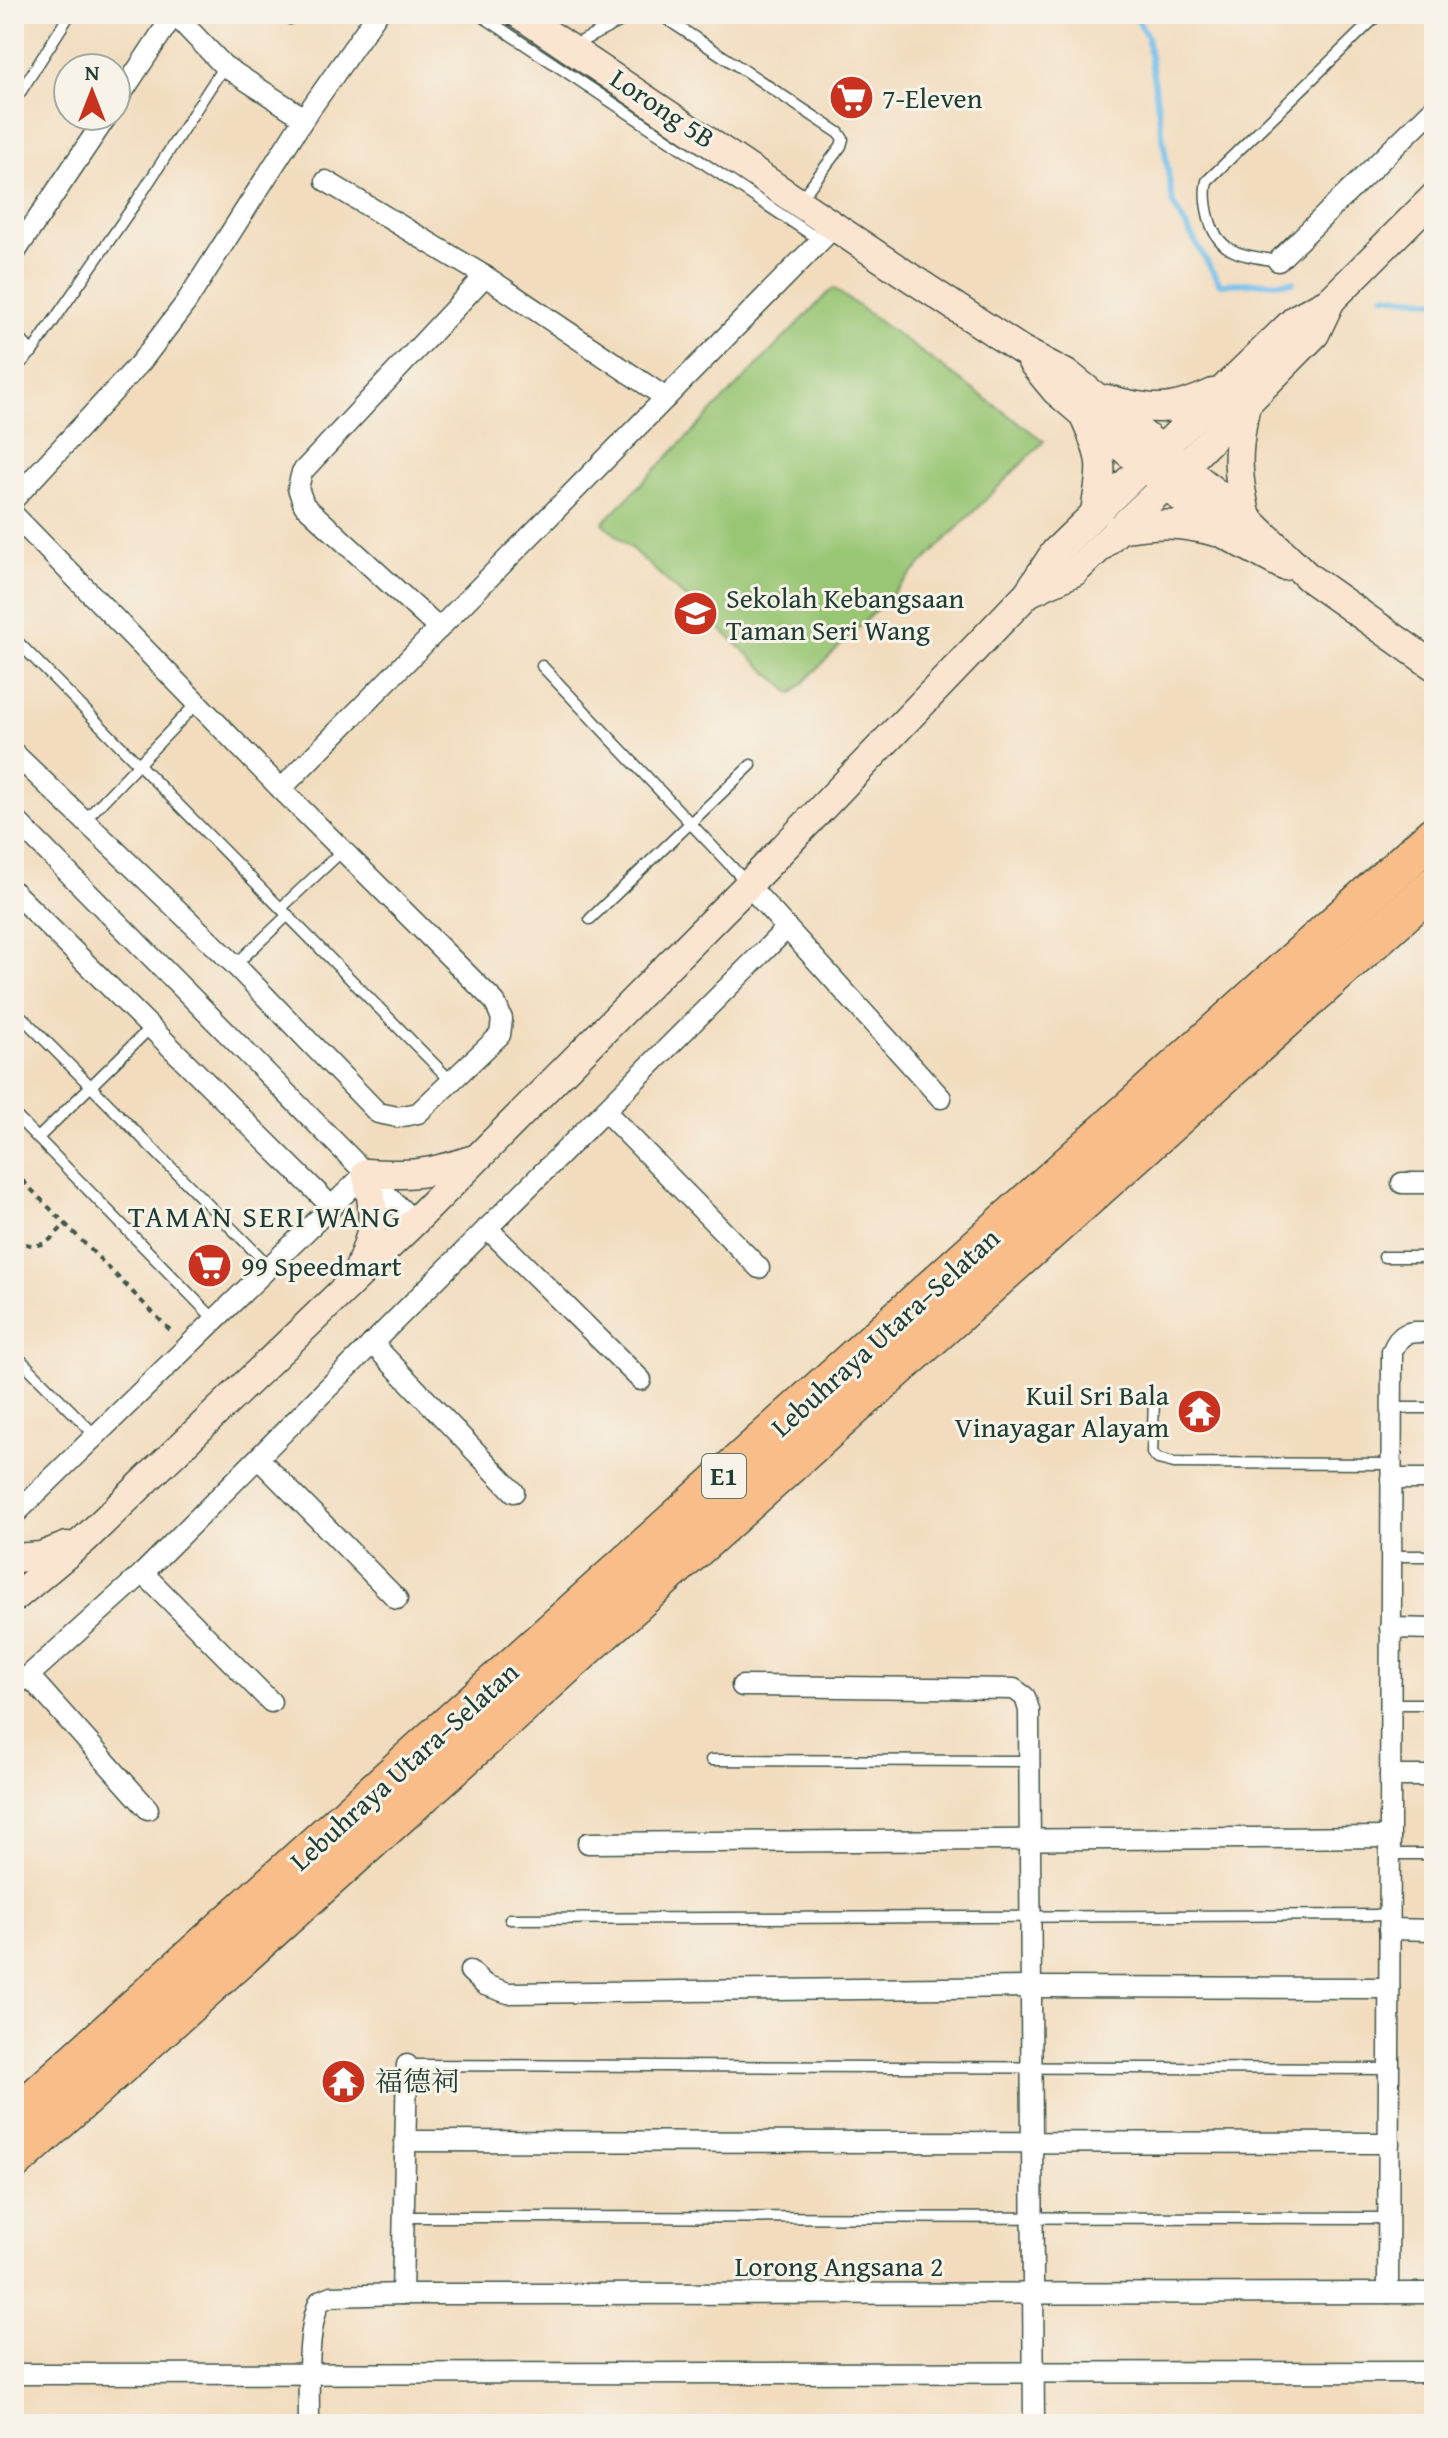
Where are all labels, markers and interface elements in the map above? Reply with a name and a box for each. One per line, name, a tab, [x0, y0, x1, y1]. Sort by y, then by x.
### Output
north arrow	[52, 52, 132, 132]
text: N	[85, 56, 100, 88]
street label: Lorong 5B	[603, 57, 724, 158]
supermarket icon: 7-Eleven	[827, 74, 875, 122]
place label: 7-Eleven	[882, 77, 983, 118]
place label: Sekolah Kebangsaan Taman Seri Wang	[726, 577, 964, 650]
school or university icon: Sekolah Kebangsaan Taman Seri Wang	[671, 590, 719, 638]
district label: TAMAN SERI WANG	[128, 1194, 402, 1238]
street label: Lebuhraya Utara–Selatan	[761, 1217, 1008, 1446]
supermarket icon: 99 Speedmart	[186, 1242, 234, 1290]
place label: 99 Speedmart	[241, 1245, 402, 1286]
place label: Kuil Sri Bala Vinayagar Alayam	[955, 1374, 1170, 1447]
temple icon: Kuil Sri Bala Vinayagar Alayam	[1176, 1387, 1224, 1435]
road number: E1	[702, 1454, 746, 1498]
street label: Lebuhraya Utara–Selatan	[280, 1651, 527, 1880]
temple icon: 福德祠	[320, 2057, 368, 2105]
place label: 福德祠	[375, 2060, 459, 2101]
street label: Lorong Angsana 2	[735, 2245, 943, 2286]

